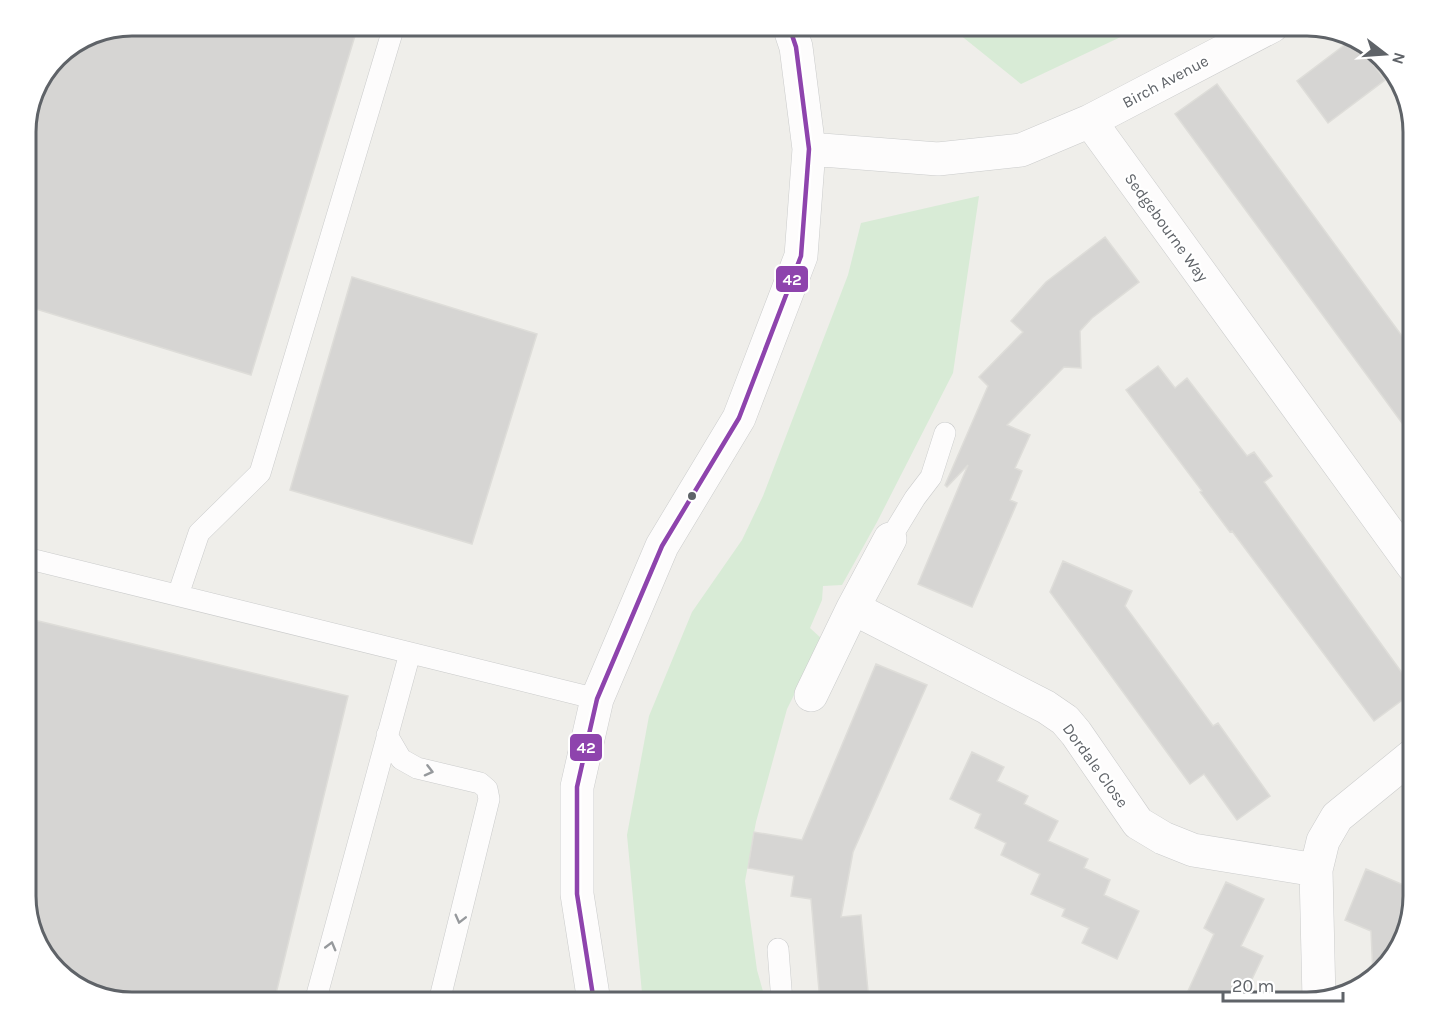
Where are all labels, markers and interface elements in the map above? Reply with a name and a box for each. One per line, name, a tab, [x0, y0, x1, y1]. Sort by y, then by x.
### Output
north arrow	[1355, 24, 1415, 84]
text: N	[1388, 50, 1410, 67]
street label: Birch Avenue	[1119, 51, 1212, 112]
street label: Sedgebourne Way	[1121, 169, 1213, 286]
line badge: 42	[775, 265, 809, 293]
text: 42	[782, 270, 802, 289]
unlabelled marker	[686, 490, 698, 502]
street label: Dordale Close	[1059, 719, 1133, 811]
line badge: 42	[569, 733, 603, 762]
text: 42	[576, 738, 596, 757]
one-way arrow	[424, 763, 434, 776]
one-way arrow	[454, 914, 467, 924]
one-way arrow	[323, 941, 336, 951]
scale bar	[1223, 965, 1343, 1003]
text: 20 m	[1232, 975, 1274, 997]

